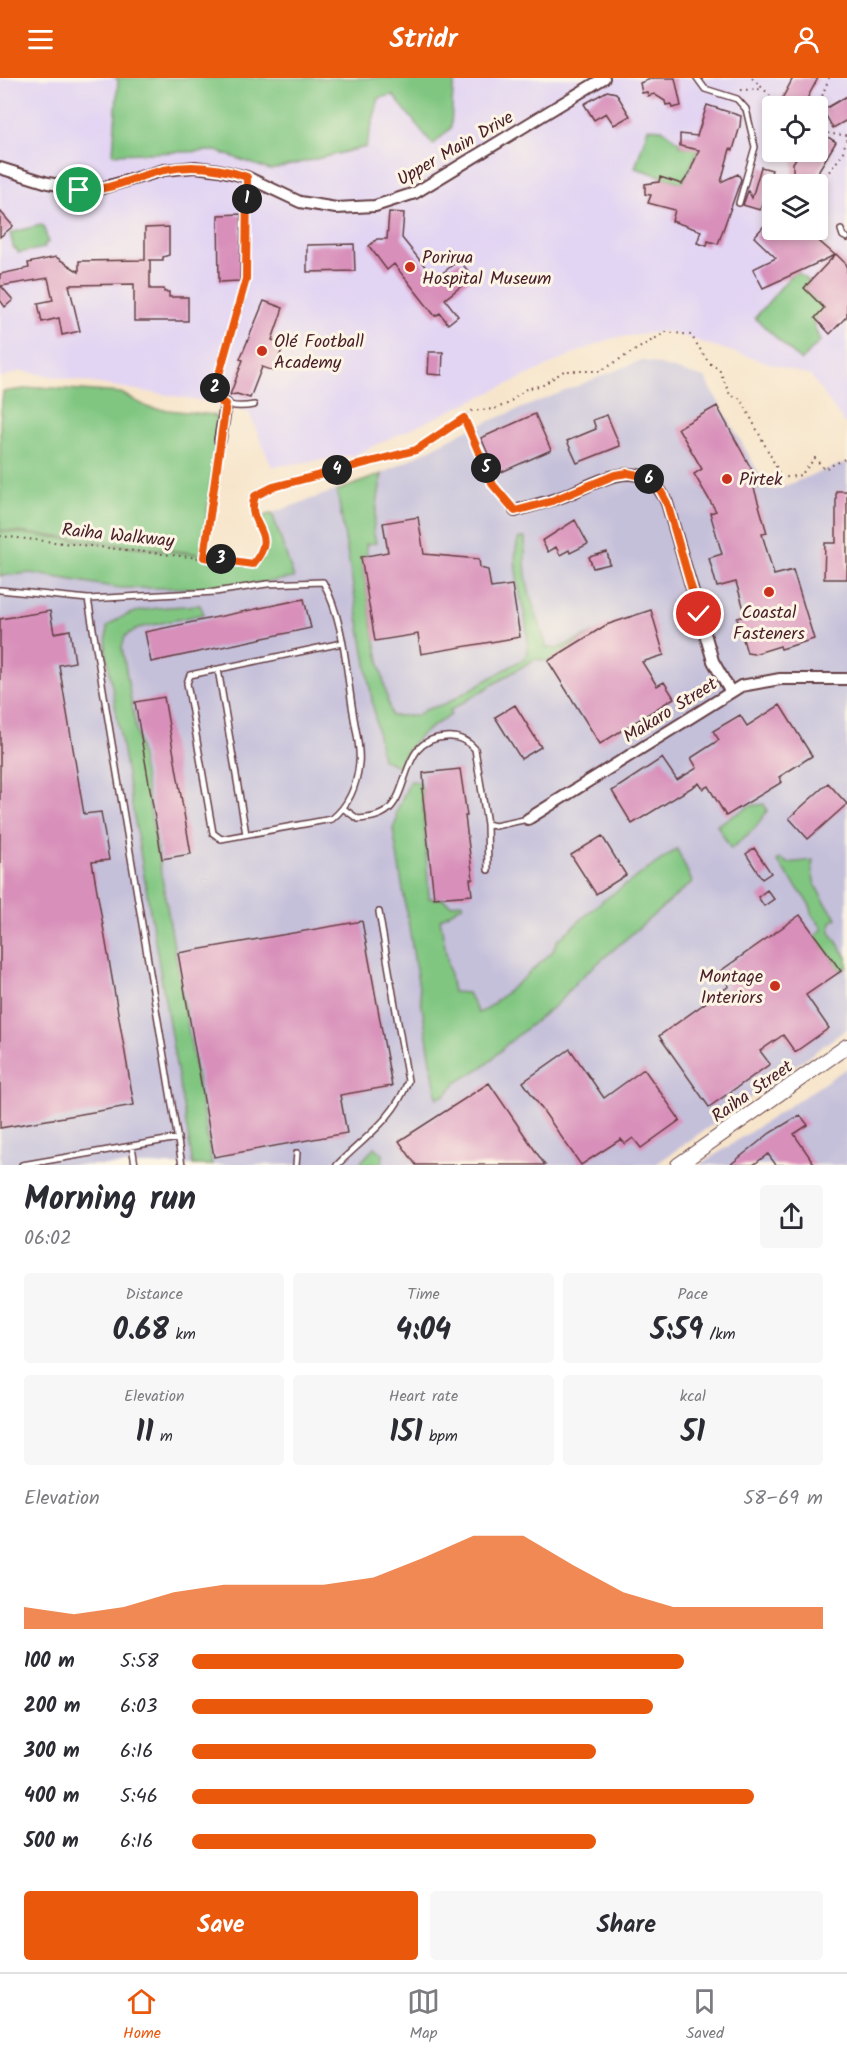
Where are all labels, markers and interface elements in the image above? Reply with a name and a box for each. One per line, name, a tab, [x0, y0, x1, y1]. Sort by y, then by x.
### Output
text: Stridr	[389, 18, 458, 61]
icon: menu	[24, 23, 57, 56]
icon: person	[790, 23, 823, 56]
map controls	[762, 96, 828, 240]
button: locate	[762, 96, 828, 162]
street label: Upper Main Drive	[392, 104, 520, 194]
pin	[53, 164, 104, 215]
icon: arrive	[62, 173, 95, 206]
button: layers	[762, 174, 828, 240]
pin: 1	[232, 184, 262, 214]
text: 1	[245, 186, 249, 211]
place label: Porirua Hospital Museum	[422, 244, 551, 294]
marker: Porirua Hospital Museum	[403, 260, 417, 274]
place label: Olé Football Academy	[274, 328, 365, 378]
marker: Olé Football Academy	[255, 344, 269, 358]
pin: 2	[200, 373, 230, 403]
text: 2	[210, 375, 220, 400]
pin: 5	[471, 453, 501, 483]
pin: 4	[322, 455, 352, 485]
text: 5	[482, 455, 490, 480]
text: 4	[333, 457, 341, 482]
pin: 6	[634, 464, 664, 494]
text: 6	[645, 466, 653, 491]
place label: Pirtek	[739, 466, 783, 495]
marker: Pirtek	[720, 472, 734, 486]
street label: Raiha Walkway	[60, 516, 176, 557]
pin: 3	[206, 544, 236, 574]
text: 3	[217, 546, 225, 571]
marker: Coastal Fasteners	[762, 585, 776, 599]
pin	[673, 588, 724, 639]
icon: check	[682, 597, 715, 630]
place label: Coastal Fasteners	[733, 599, 805, 649]
street label: Makaro Street	[618, 670, 725, 752]
place label: Montage Interiors	[699, 963, 763, 1013]
marker: Montage Interiors	[768, 979, 782, 993]
street label: Raiha Street	[706, 1053, 801, 1131]
text: Morning run	[24, 1174, 196, 1227]
button: share	[760, 1185, 823, 1248]
text: 06:02	[24, 1223, 72, 1255]
text: Distance	[125, 1282, 183, 1307]
text: Time	[407, 1282, 440, 1307]
text: Pace	[678, 1282, 708, 1307]
text: 0.68	[113, 1307, 169, 1355]
text: 4:04	[396, 1307, 451, 1355]
text: 5:59	[650, 1307, 703, 1355]
text: km	[169, 1322, 196, 1347]
text: /km	[703, 1322, 735, 1347]
text: Elevation	[124, 1384, 184, 1409]
text: Heart rate	[389, 1384, 458, 1409]
text: kcal	[680, 1384, 706, 1409]
text: 11	[136, 1409, 154, 1457]
text: 151	[389, 1409, 423, 1457]
text: 51	[681, 1409, 705, 1457]
text: m	[154, 1424, 173, 1449]
text: bpm	[423, 1424, 458, 1449]
text: Elevation	[24, 1483, 100, 1515]
text: 58–69 m	[743, 1483, 823, 1515]
text: 100 m	[24, 1646, 75, 1678]
text: 5:58	[120, 1646, 158, 1678]
text: 200 m	[24, 1691, 80, 1723]
text: 6:03	[120, 1691, 157, 1723]
text: 300 m	[24, 1736, 80, 1768]
text: 6:16	[120, 1736, 153, 1768]
text: 400 m	[24, 1781, 80, 1813]
text: 5:46	[120, 1781, 158, 1813]
text: 500 m	[24, 1826, 79, 1858]
text: 6:16	[120, 1826, 153, 1858]
button: Save	[24, 1891, 418, 1960]
button: Share	[430, 1891, 823, 1960]
tab: Home	[123, 1985, 161, 2046]
tab: Map	[407, 1985, 440, 2046]
tab: Saved	[686, 1985, 724, 2046]

